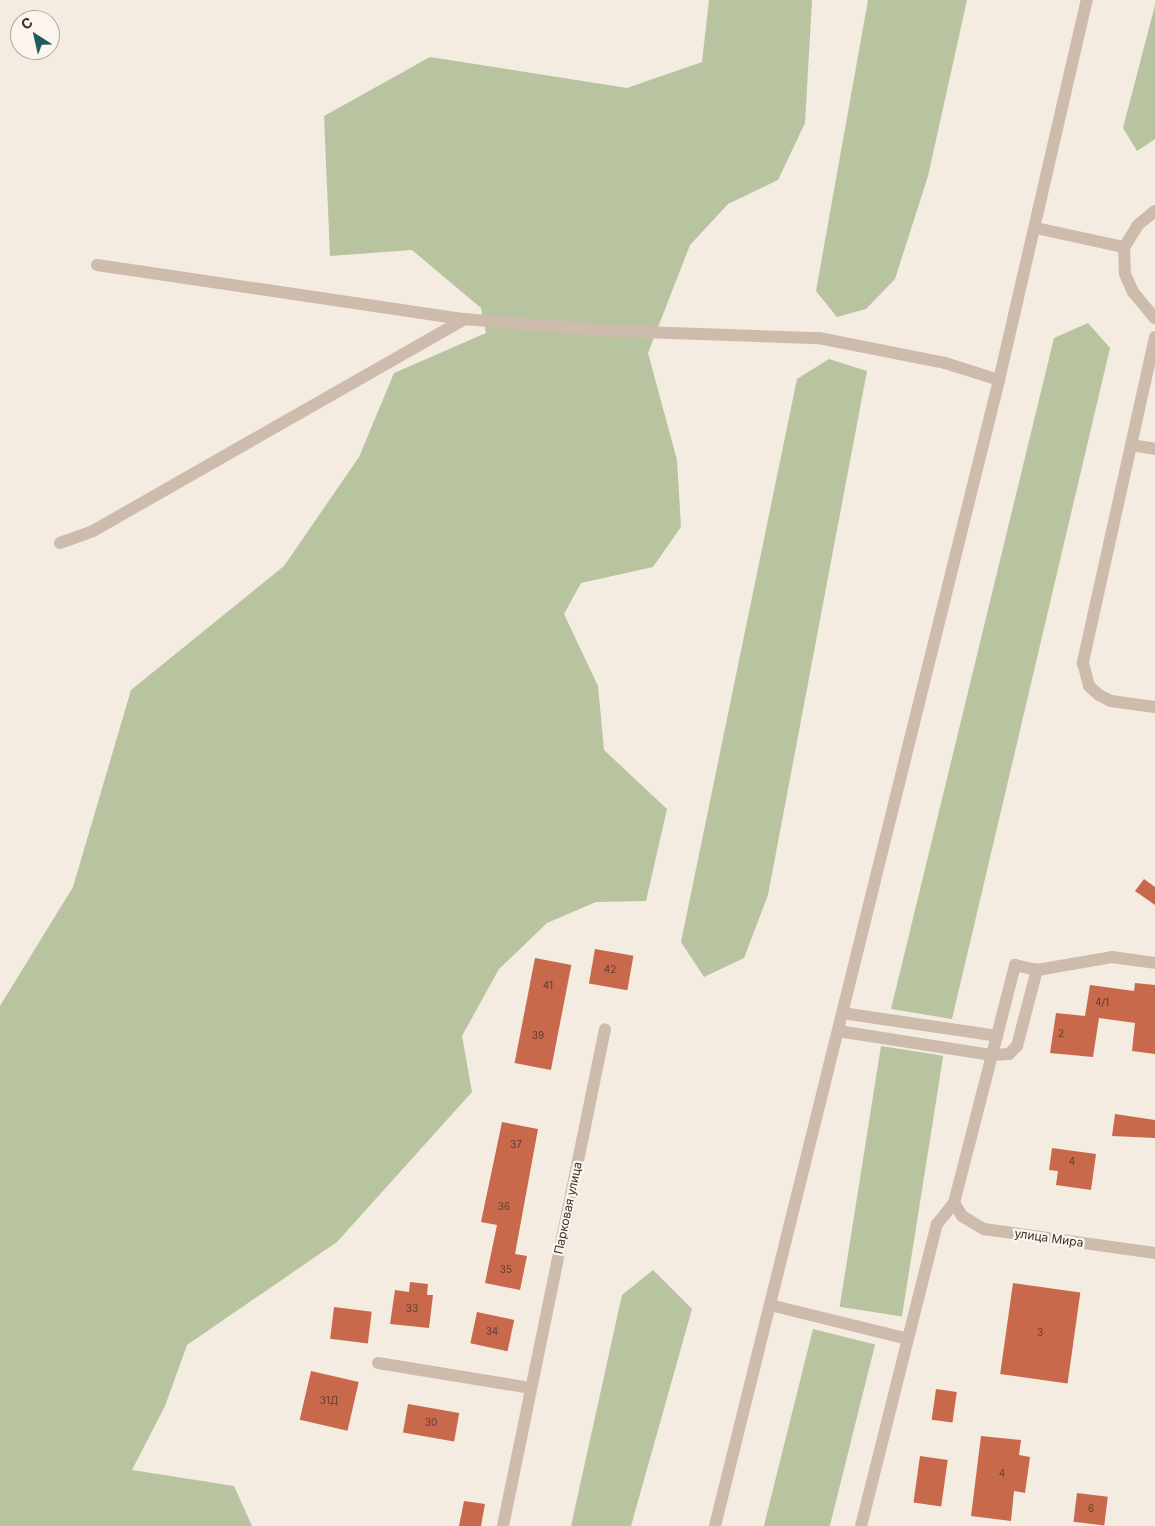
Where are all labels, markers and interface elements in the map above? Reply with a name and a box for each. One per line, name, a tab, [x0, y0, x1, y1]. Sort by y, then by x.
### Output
north arrow	[10, 10, 60, 60]
text: С	[18, 13, 36, 33]
house number: 42	[604, 964, 616, 976]
house number: 41	[543, 980, 553, 992]
house number: 4/1	[1095, 997, 1109, 1009]
house number: 2	[1058, 1028, 1064, 1040]
house number: 39	[532, 1030, 544, 1042]
house number: 37	[510, 1139, 522, 1151]
house number: 4	[1069, 1156, 1075, 1168]
street label: Парковая улица	[551, 1160, 585, 1256]
house number: 36	[498, 1201, 510, 1213]
street label: улица Мира	[1014, 1226, 1084, 1250]
house number: 35	[500, 1264, 512, 1276]
house number: 33	[406, 1303, 418, 1315]
house number: 34	[486, 1326, 498, 1338]
house number: 3	[1037, 1327, 1043, 1339]
house number: 31Д	[320, 1395, 338, 1407]
house number: 30	[425, 1417, 437, 1429]
house number: 4	[999, 1468, 1005, 1480]
house number: 6	[1088, 1503, 1094, 1515]

